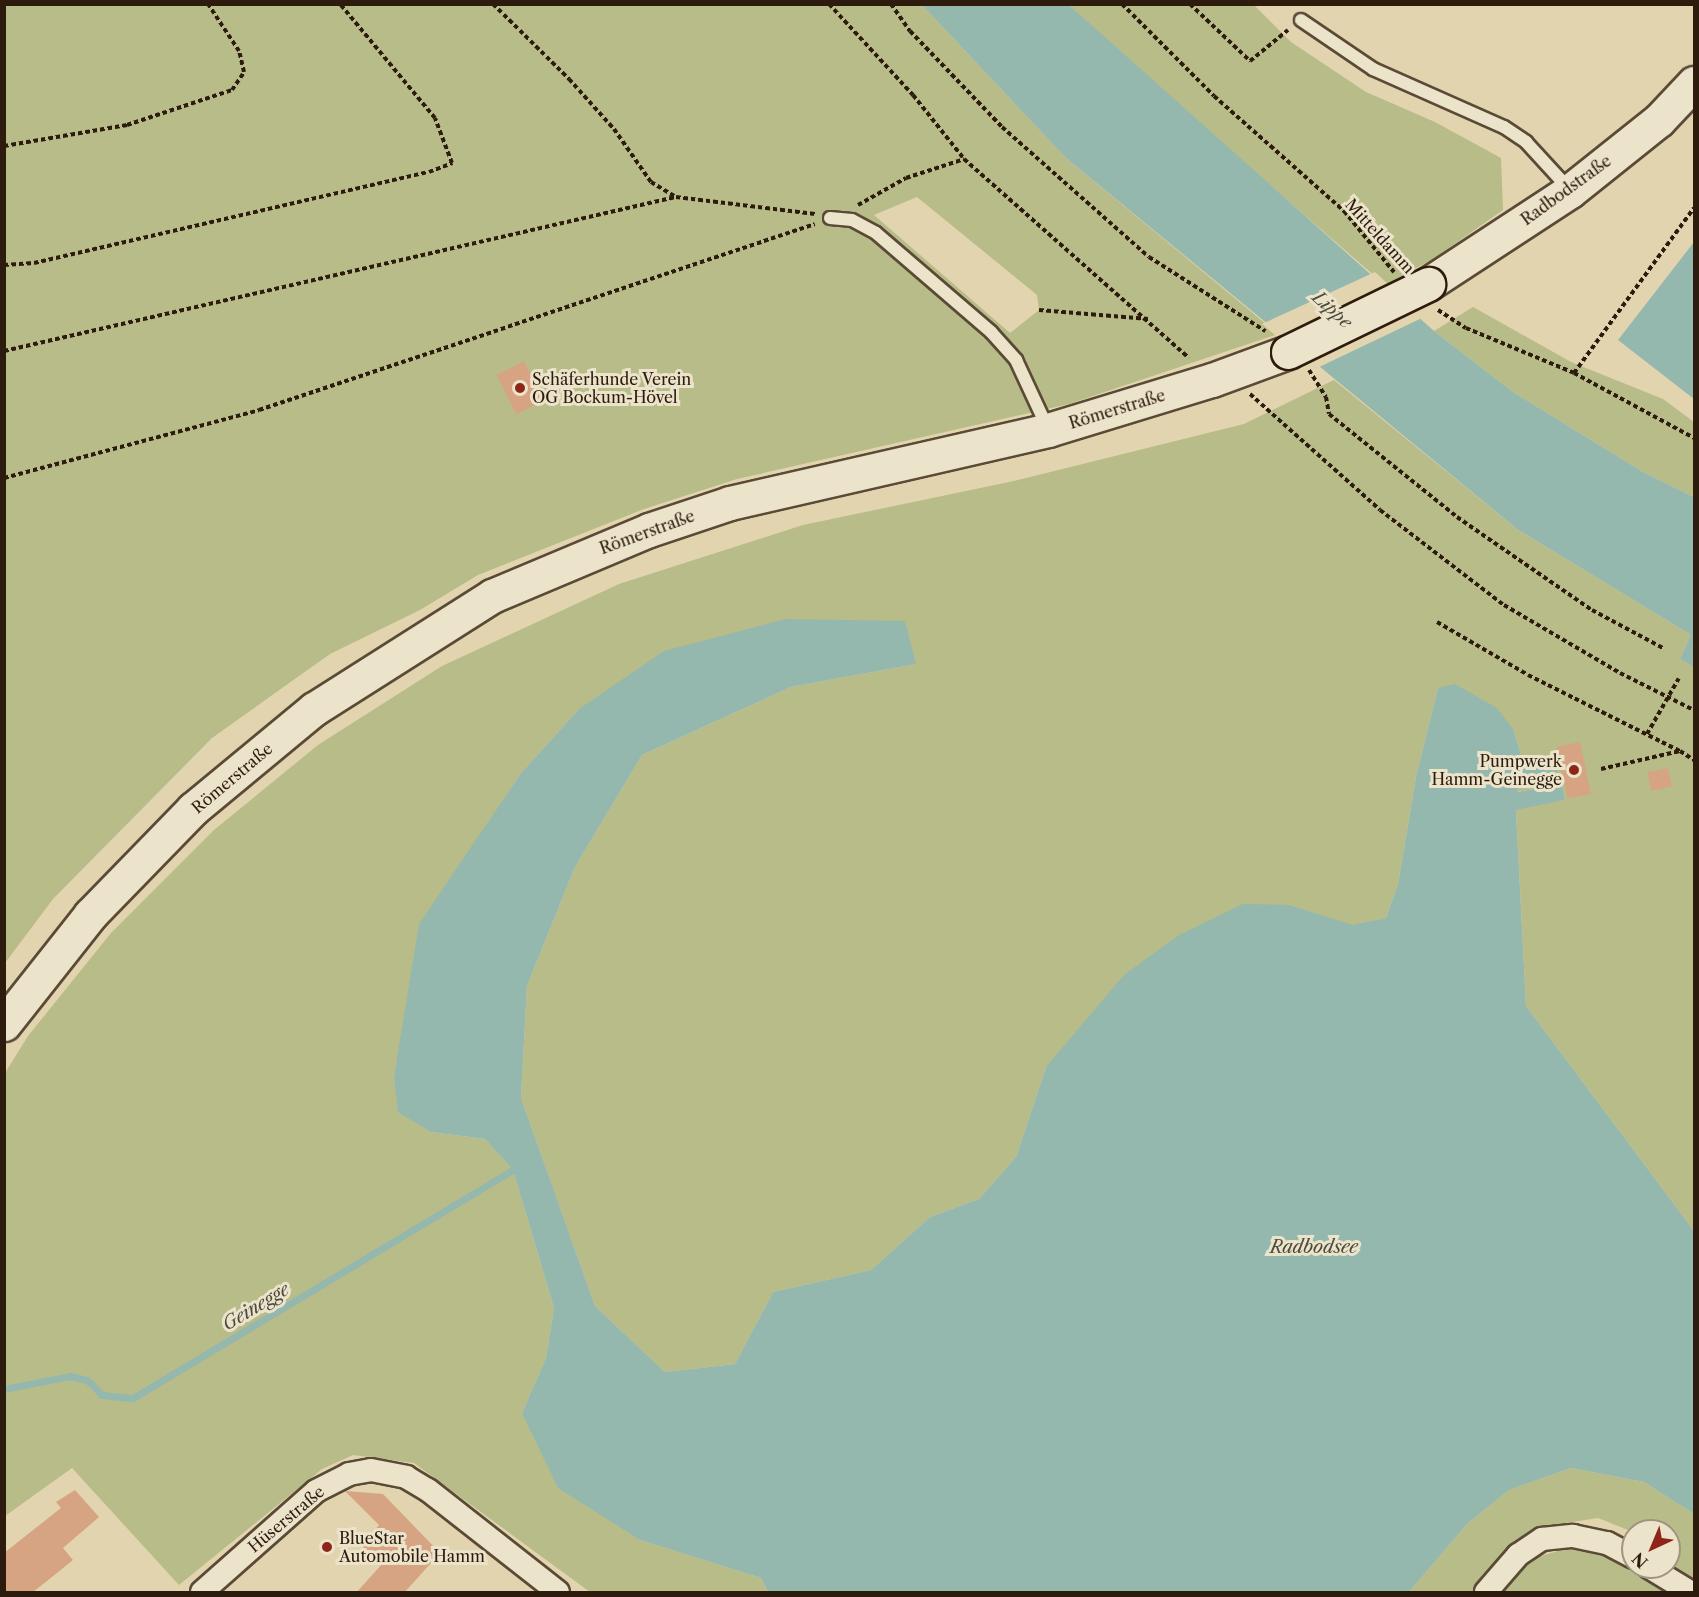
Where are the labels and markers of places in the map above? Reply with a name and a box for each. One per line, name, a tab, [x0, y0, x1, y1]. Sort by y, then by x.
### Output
place label: Schäferhunde Verein OG Bockum-Hövel	[532, 369, 692, 407]
marker: Schäferhunde Verein OG Bockum-Hövel	[513, 381, 527, 395]
place label: Pumpwerk Hamm-Geinegge	[1431, 751, 1562, 789]
marker: Pumpwerk Hamm-Geinegge	[1567, 763, 1581, 777]
place label: BlueStar Automobile Hamm	[339, 1528, 485, 1566]
marker: BlueStar Automobile Hamm	[320, 1540, 334, 1554]

